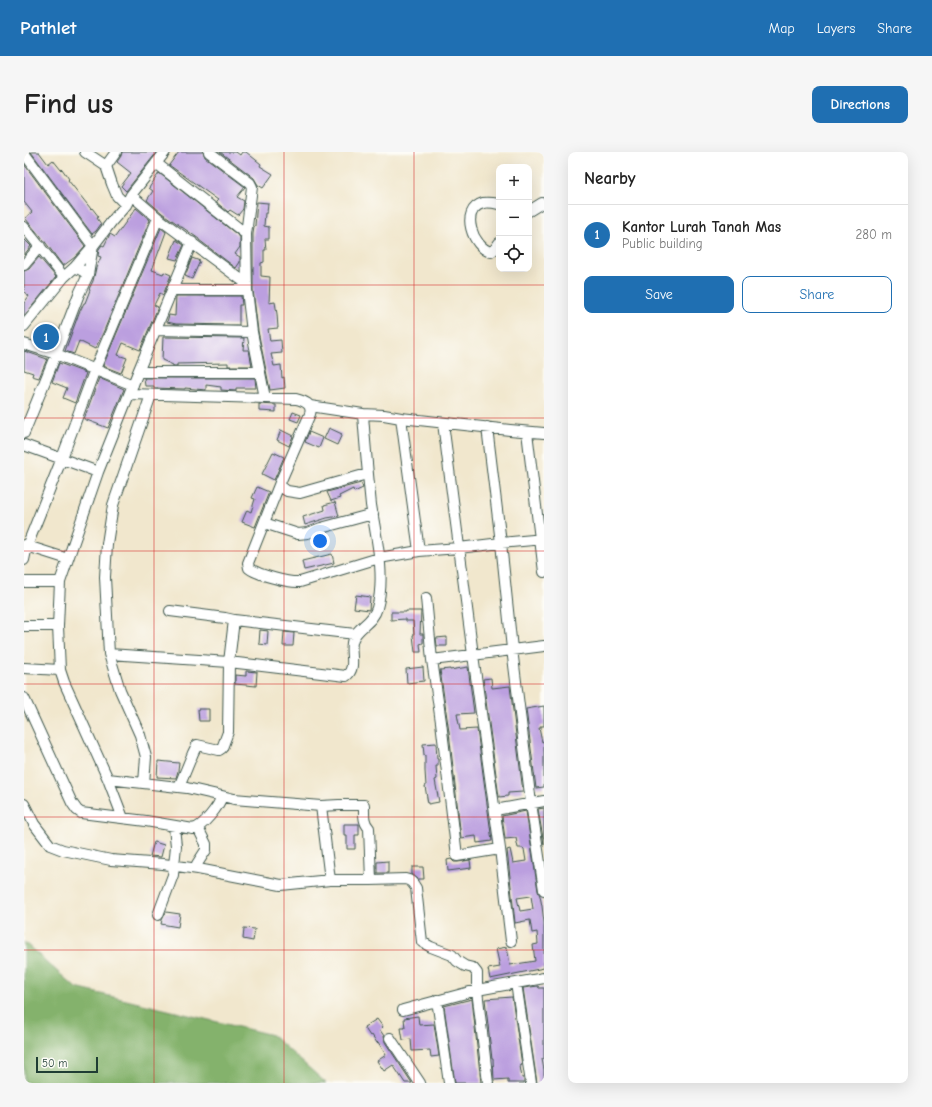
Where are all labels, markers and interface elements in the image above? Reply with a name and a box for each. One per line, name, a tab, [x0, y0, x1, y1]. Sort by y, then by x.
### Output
text: Pathlet	[20, 17, 76, 39]
text: Map	[768, 20, 795, 37]
text: Layers	[817, 20, 855, 37]
text: Share	[877, 20, 912, 37]
button: Directions	[812, 86, 908, 123]
text: Find us	[24, 88, 113, 120]
map controls	[496, 164, 532, 272]
button: +	[496, 164, 532, 200]
text: Nearby	[584, 169, 635, 188]
button: −	[496, 200, 532, 236]
text: Kantor Lurah Tanah Mas	[622, 218, 781, 236]
text: 1	[594, 227, 600, 242]
text: 280 m	[855, 227, 892, 242]
button: locate	[496, 236, 532, 272]
text: Public building	[622, 236, 703, 251]
button: Save	[584, 276, 734, 313]
button: Share	[742, 276, 892, 313]
pin: 1	[33, 322, 59, 352]
your location	[310, 531, 330, 551]
scale bar	[36, 1055, 98, 1074]
text: 50 m	[42, 1057, 67, 1070]

